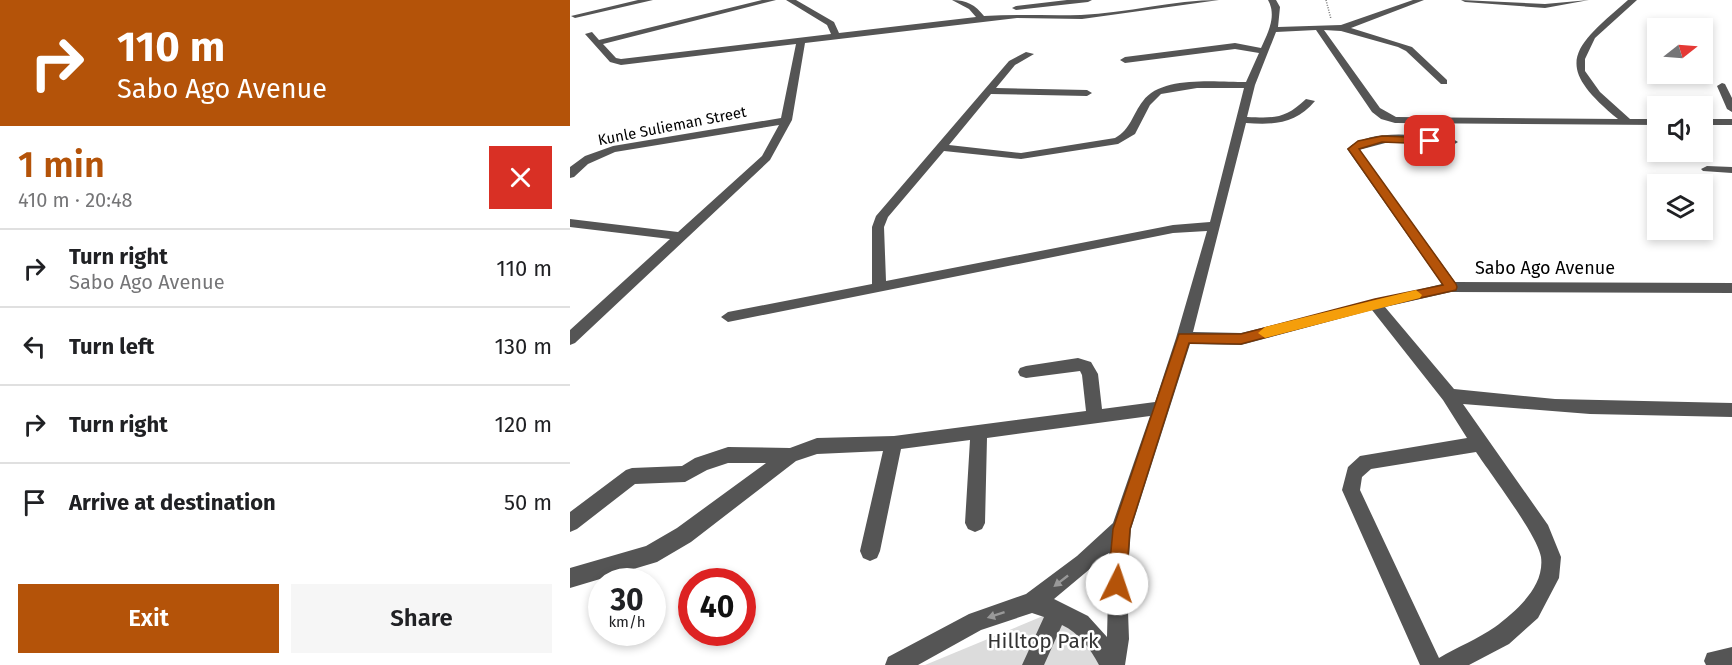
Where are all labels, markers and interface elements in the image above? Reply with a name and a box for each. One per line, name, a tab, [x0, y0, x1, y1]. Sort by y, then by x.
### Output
north arrow	[1647, 18, 1713, 84]
map controls	[1647, 18, 1713, 240]
text: 110 m	[117, 22, 225, 72]
icon: right	[18, 24, 96, 102]
text: Sabo Ago Avenue	[117, 73, 327, 105]
button: sound	[1647, 96, 1713, 162]
street label: Kunle Sulieman Street	[596, 103, 748, 149]
pin	[1404, 115, 1455, 166]
icon: arrive	[1413, 124, 1446, 157]
text: 1 min	[18, 143, 105, 187]
button: close	[489, 146, 552, 209]
button: layers	[1647, 174, 1713, 240]
text: 410 m · 20:48	[18, 188, 133, 212]
text: Turn right	[69, 243, 168, 270]
icon: right	[18, 252, 51, 285]
text: 110 m	[496, 255, 552, 282]
street label: Sabo Ago Avenue	[1475, 257, 1615, 279]
text: Sabo Ago Avenue	[69, 270, 225, 294]
icon: left	[18, 330, 51, 363]
text: Turn left	[69, 333, 154, 360]
text: 130 m	[495, 333, 552, 360]
icon: right	[18, 408, 51, 441]
text: Turn right	[69, 411, 168, 438]
text: 120 m	[495, 411, 552, 438]
icon: arrive	[18, 486, 51, 519]
text: Arrive at destination	[69, 489, 276, 516]
text: 50 m	[504, 489, 552, 516]
position arrow	[1085, 552, 1149, 616]
speed limit sign: 40	[678, 568, 756, 646]
one-way arrow	[1053, 574, 1069, 587]
text: 30	[610, 582, 644, 618]
button: Exit	[18, 584, 279, 653]
button: Share	[291, 584, 552, 653]
one-way arrow	[987, 610, 1005, 620]
text: km/h	[608, 613, 646, 631]
park label: Hilltop Park	[987, 628, 1099, 654]

